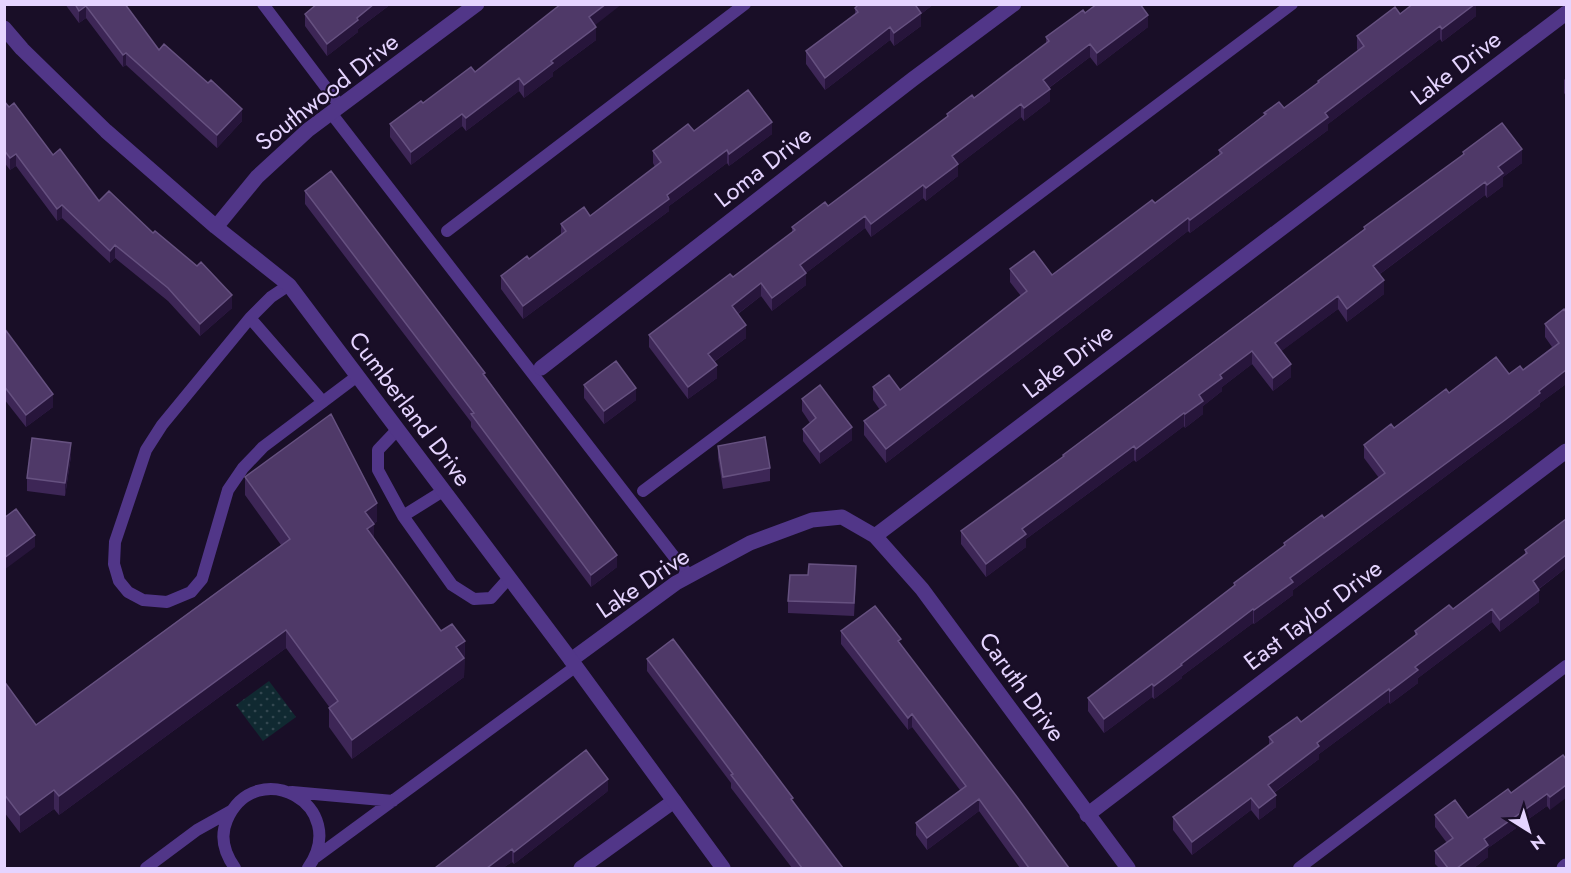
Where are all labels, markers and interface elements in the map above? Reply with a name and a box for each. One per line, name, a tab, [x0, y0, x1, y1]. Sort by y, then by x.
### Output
street label: Lake Drive	[1403, 22, 1508, 113]
street label: Southwood Drive	[248, 24, 406, 159]
street label: Loma Drive	[707, 117, 819, 216]
street label: Lake Drive	[1015, 315, 1120, 406]
street label: Cumberland Drive	[340, 324, 480, 493]
street label: Lake Drive	[589, 539, 696, 627]
street label: East Taylor Drive	[1236, 551, 1389, 678]
street label: Caruth Drive	[971, 625, 1074, 749]
north arrow	[1499, 801, 1559, 861]
text: N	[1526, 830, 1550, 856]

